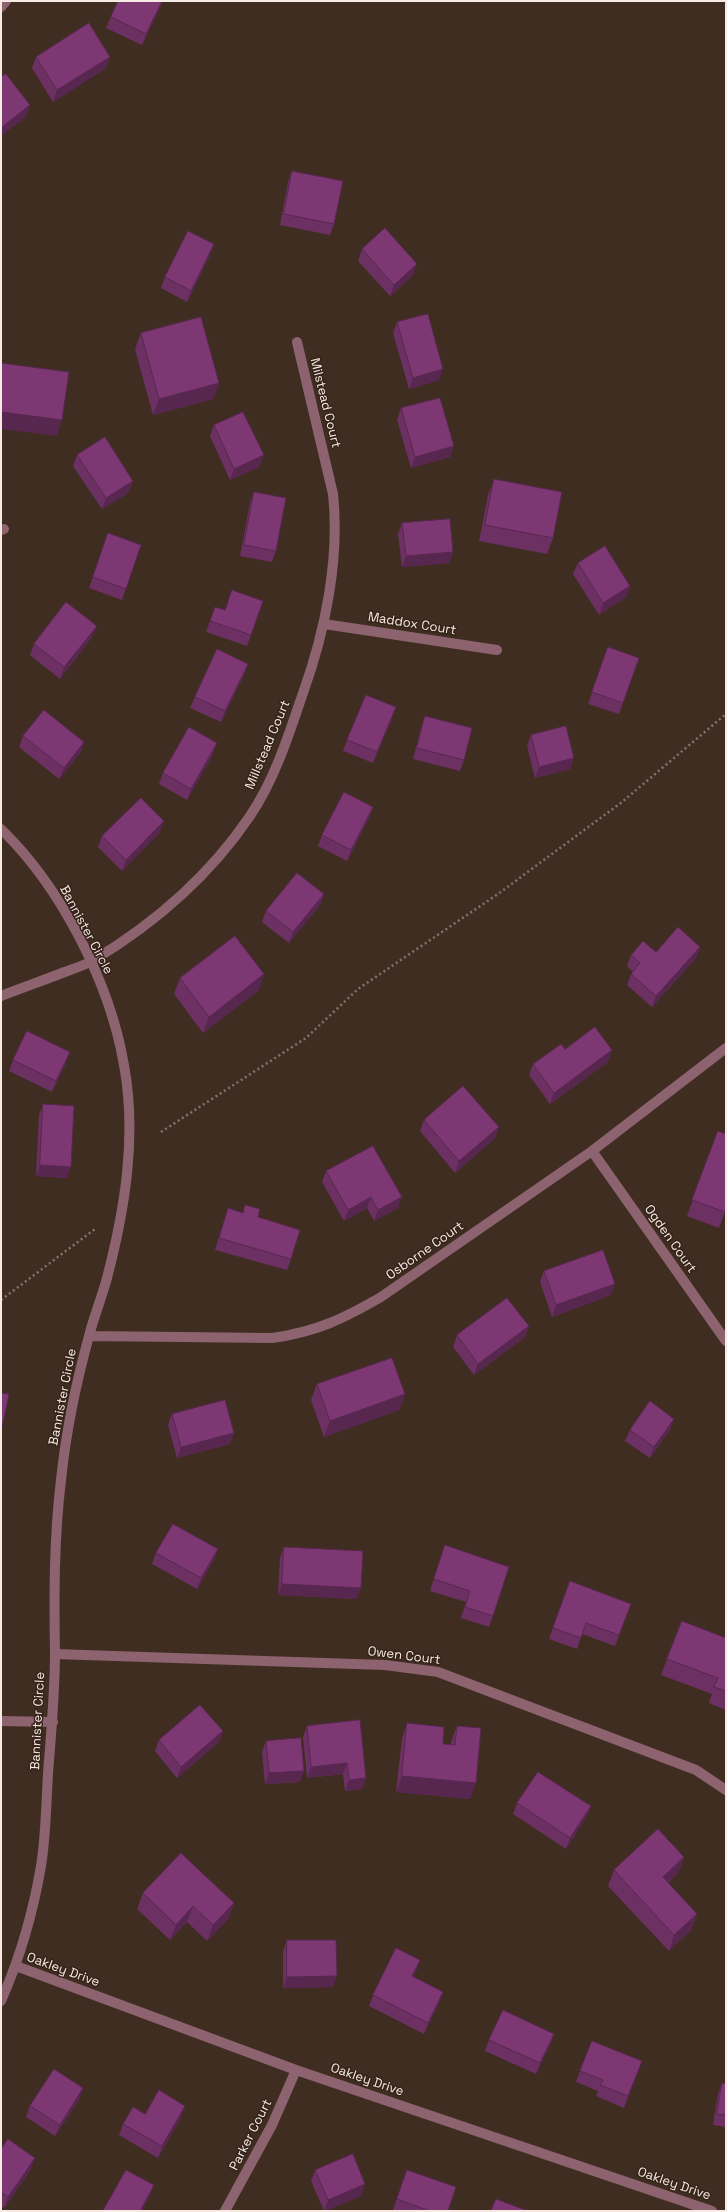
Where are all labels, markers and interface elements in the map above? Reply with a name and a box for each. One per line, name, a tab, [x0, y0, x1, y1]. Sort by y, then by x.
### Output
street label: Milstead Court	[306, 356, 344, 450]
street label: Maddox Court	[367, 609, 457, 639]
street label: Millstead Court	[242, 698, 294, 792]
street label: Bannister Circle	[56, 883, 116, 977]
street label: Ogden Court	[641, 1202, 699, 1276]
street label: Osborne Court	[383, 1218, 467, 1284]
street label: Bannister Circle	[46, 1347, 80, 1447]
street label: Owen Court	[367, 1644, 441, 1668]
street label: Bannister Circle	[28, 1671, 48, 1771]
street label: Oakley Drive	[24, 1950, 102, 1990]
street label: Oakley Drive	[328, 2060, 406, 2100]
street label: Parker Court	[226, 2097, 276, 2173]
street label: Oakley Drive	[635, 2164, 713, 2204]

